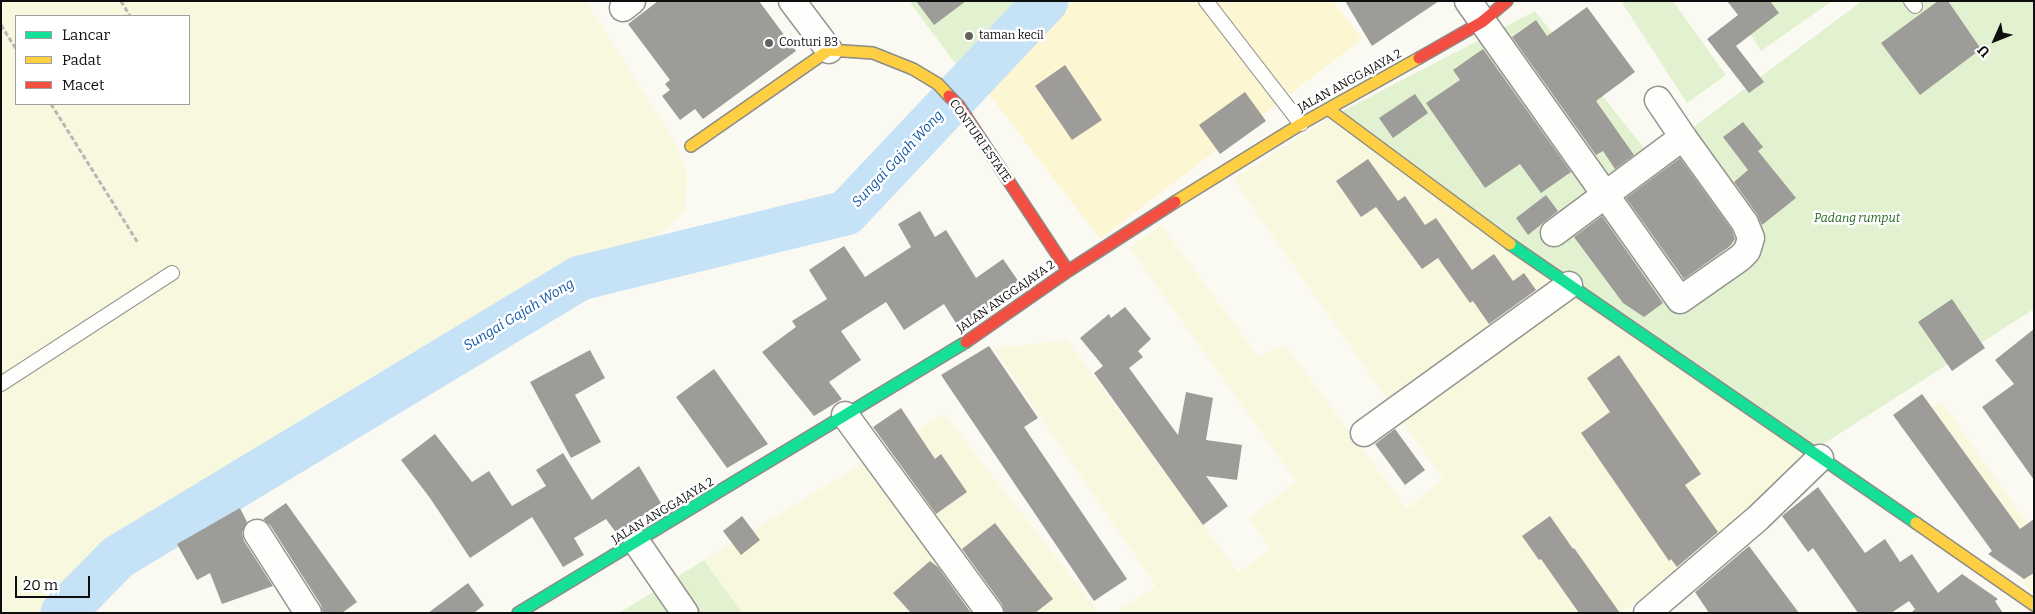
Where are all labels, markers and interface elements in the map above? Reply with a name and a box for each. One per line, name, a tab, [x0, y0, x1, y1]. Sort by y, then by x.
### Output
legend	[15, 15, 190, 105]
north arrow	[1970, 15, 2020, 65]
text: Lancar	[62, 26, 110, 44]
place label: taman kecil	[979, 29, 1044, 43]
marker: taman kecil	[963, 30, 975, 42]
place label: Conturi B3	[779, 36, 838, 50]
marker: Conturi B3	[763, 37, 775, 49]
text: U	[1974, 41, 1994, 60]
street label: JALAN ANGGAJAYA 2	[1296, 46, 1404, 116]
text: Padat	[62, 51, 101, 69]
text: Macet	[62, 76, 104, 94]
street label: CONTURI ESTATE	[946, 97, 1014, 185]
water label: Sungai Gajah Wong	[849, 107, 947, 211]
park label: Padang rumput	[1814, 212, 1900, 226]
street label: JALAN ANGGAJAYA 2	[954, 258, 1058, 336]
water label: Sungai Gajah Wong	[461, 275, 577, 355]
street label: JALAN ANGGAJAYA 2	[609, 475, 717, 547]
scale bar	[18, 566, 92, 598]
text: 20 m	[23, 576, 58, 594]

